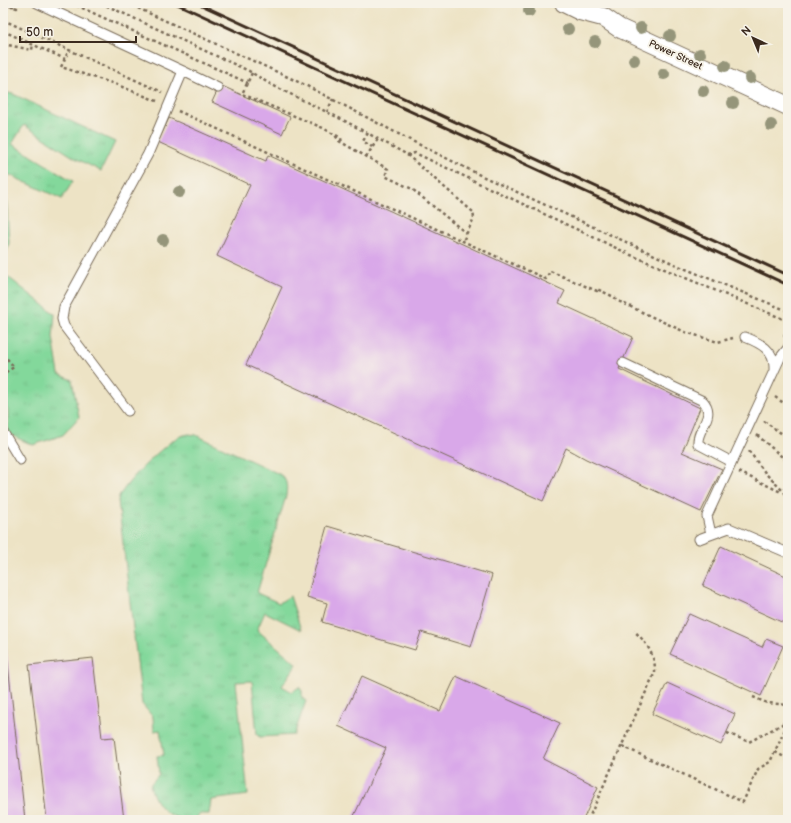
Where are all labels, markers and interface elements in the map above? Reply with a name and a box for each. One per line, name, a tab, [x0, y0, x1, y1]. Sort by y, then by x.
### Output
scale bar	[20, 18, 136, 44]
north arrow	[733, 18, 773, 58]
text: N	[739, 24, 754, 39]
text: 50 m	[26, 25, 53, 40]
street label: Power Street	[647, 37, 704, 73]

